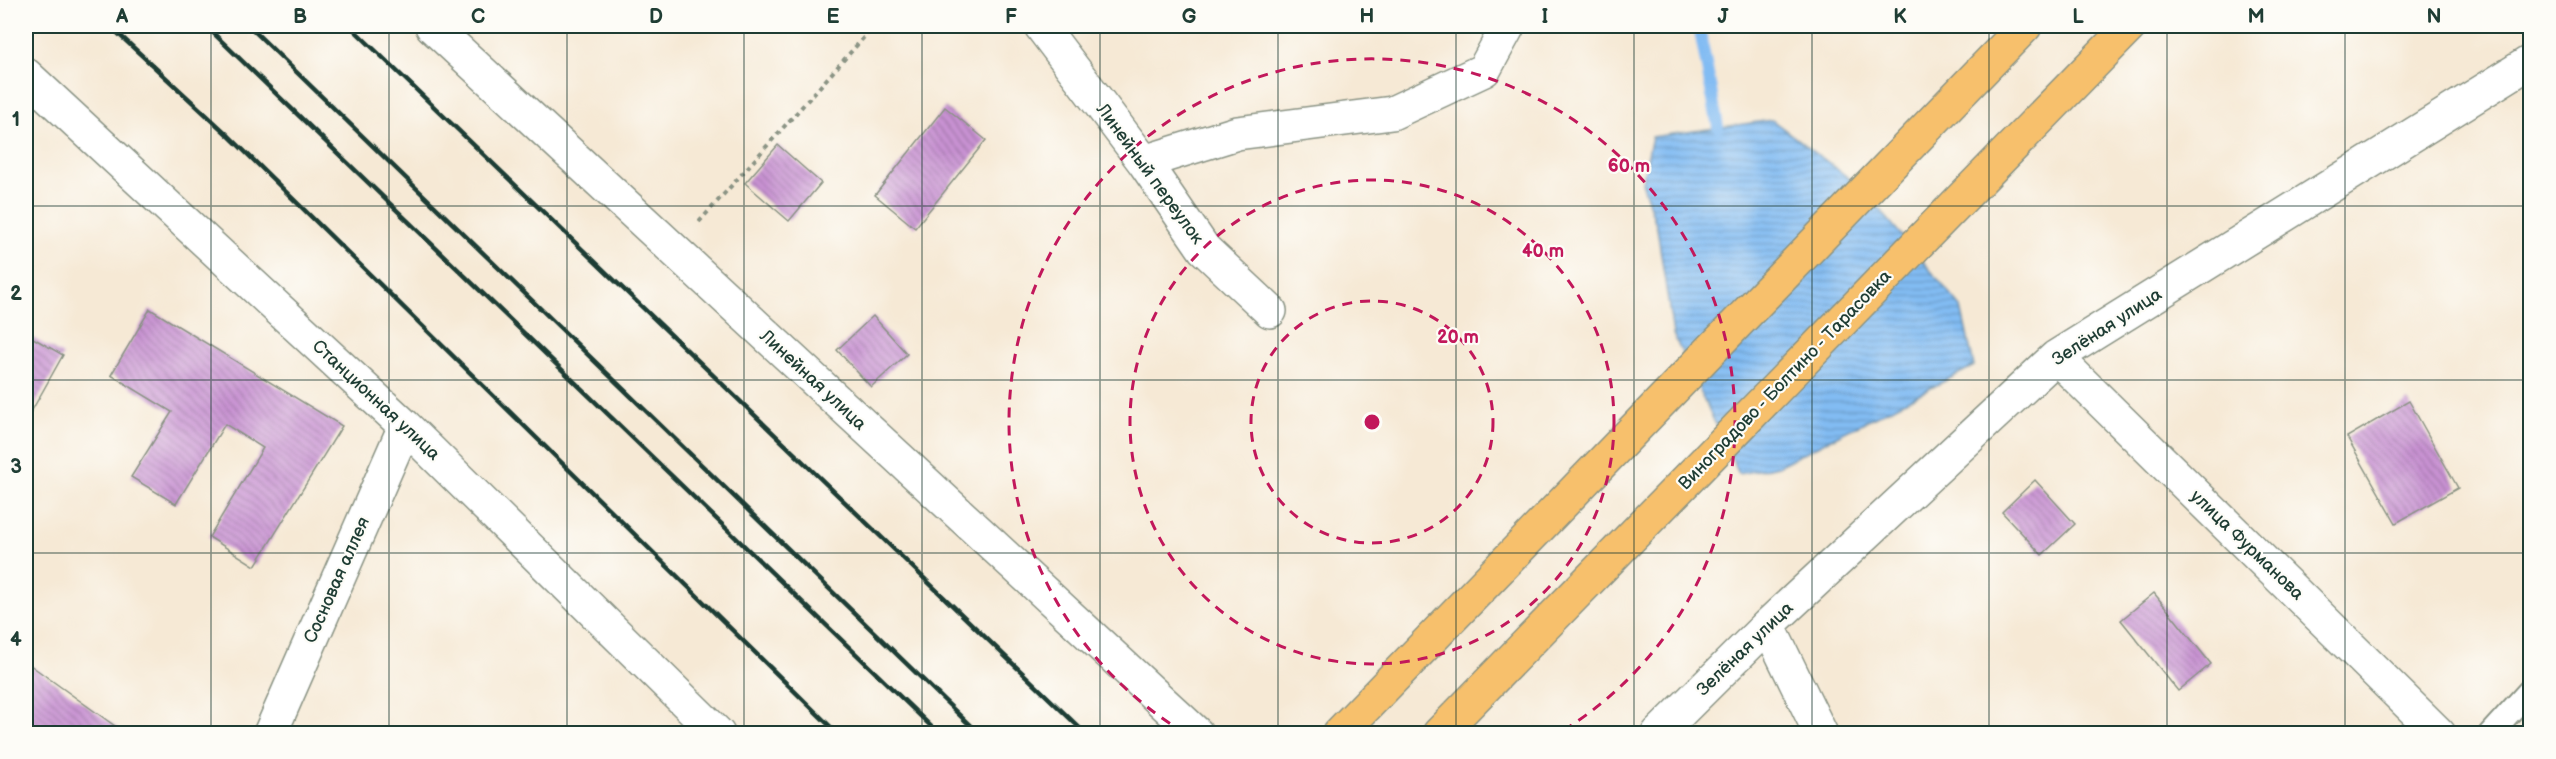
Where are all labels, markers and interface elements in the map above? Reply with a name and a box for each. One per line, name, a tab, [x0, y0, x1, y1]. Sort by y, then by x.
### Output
text: A	[115, 5, 129, 29]
text: B	[293, 5, 307, 29]
text: C	[471, 5, 485, 29]
text: D	[649, 5, 663, 29]
text: E	[827, 5, 840, 29]
text: F	[1005, 5, 1017, 29]
text: G	[1182, 5, 1197, 29]
text: H	[1360, 5, 1374, 29]
text: I	[1542, 5, 1548, 29]
text: J	[1718, 5, 1730, 29]
text: K	[1893, 5, 1907, 29]
text: L	[2072, 5, 2084, 29]
text: M	[2247, 5, 2265, 29]
text: N	[2426, 5, 2442, 29]
street label: Линейный переулок	[1091, 99, 1208, 249]
text: 1	[12, 108, 20, 132]
text: 60 m	[1608, 156, 1650, 177]
text: 40 m	[1522, 241, 1564, 262]
street label: Виноградово - Болтино - Тарасовка	[1674, 266, 1896, 494]
text: 2	[10, 282, 22, 306]
street label: Зелёная улица	[2048, 284, 2166, 370]
street label: Линейная улица	[755, 325, 871, 435]
text: 20 m	[1437, 327, 1479, 348]
street label: Станционная улица	[308, 335, 444, 465]
centre of rings	[1362, 412, 1382, 432]
text: 3	[10, 455, 22, 479]
street label: улица Фурманова	[2186, 486, 2308, 605]
street label: Сосновая аллея	[300, 514, 374, 646]
street label: Зелёная улица	[1692, 597, 1798, 700]
text: 4	[10, 628, 22, 652]

